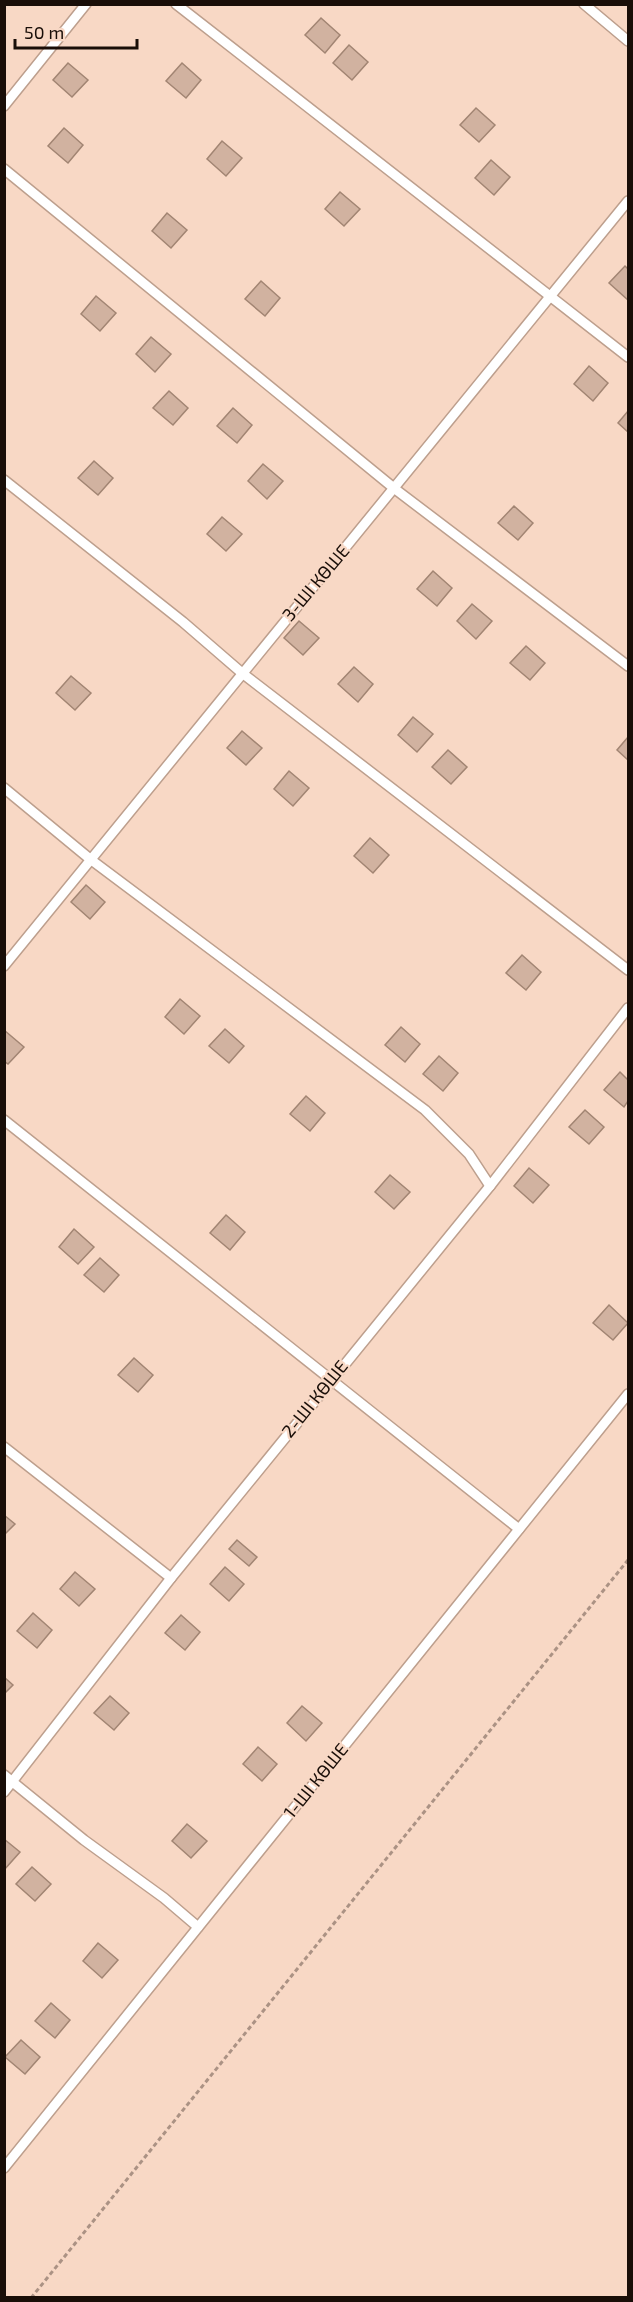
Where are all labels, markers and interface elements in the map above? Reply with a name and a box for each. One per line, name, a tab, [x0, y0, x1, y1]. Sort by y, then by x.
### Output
scale bar	[15, 12, 136, 50]
text: 50 m	[24, 21, 64, 43]
street label: 3-ШІ КӨШЕ	[277, 540, 354, 625]
street label: 2-ШІ КӨШЕ	[276, 1355, 352, 1441]
street label: 1-ШІ КӨШЕ	[278, 1738, 352, 1822]

